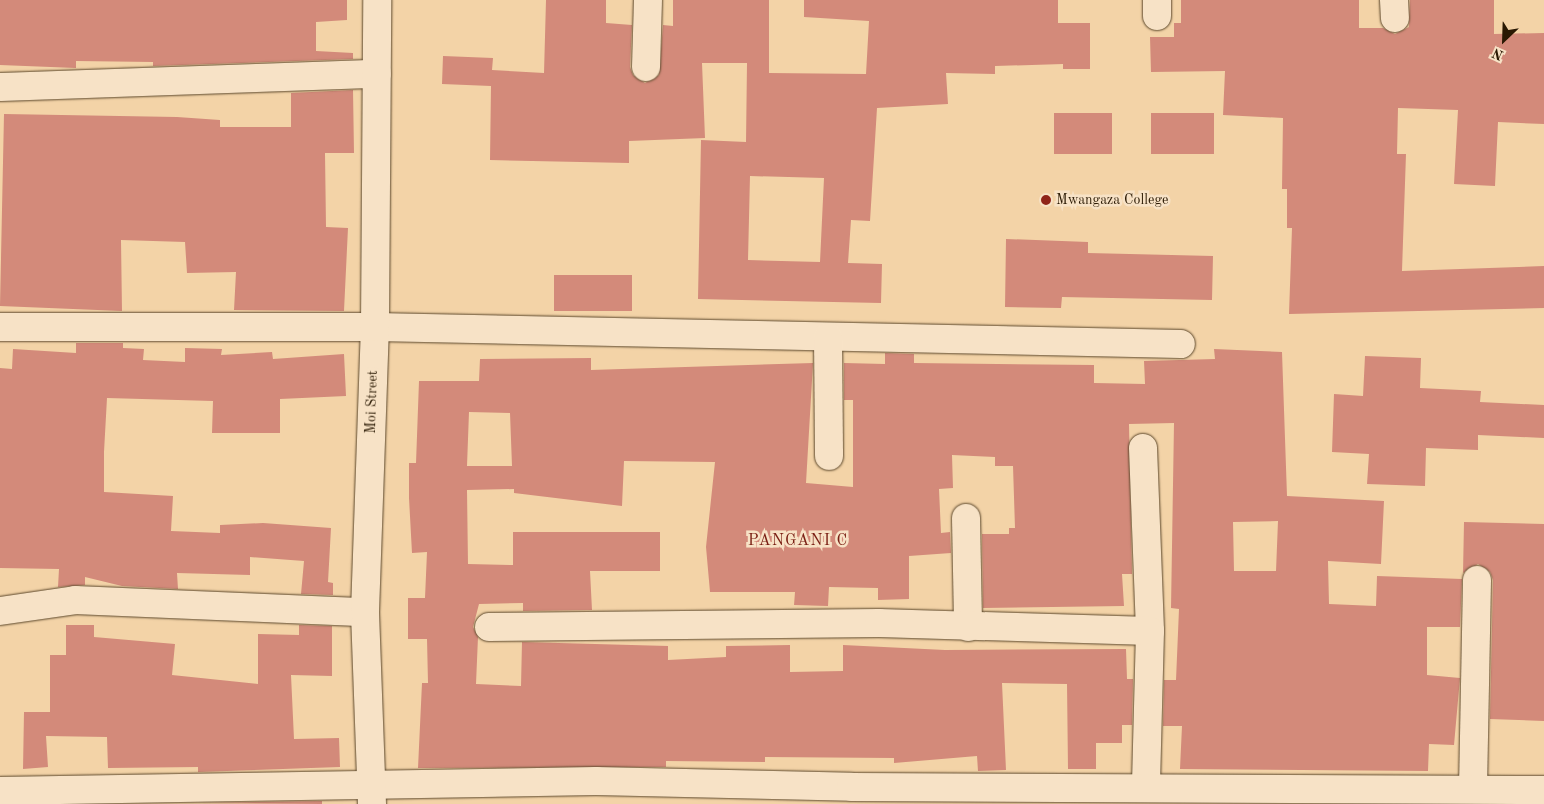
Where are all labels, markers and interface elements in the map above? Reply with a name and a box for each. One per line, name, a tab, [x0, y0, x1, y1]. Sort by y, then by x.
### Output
north arrow	[1479, 15, 1529, 65]
text: N	[1490, 45, 1506, 62]
place label: Mwangaza College	[1056, 192, 1168, 208]
marker: Mwangaza College	[1040, 194, 1052, 206]
street label: Moi Street	[362, 370, 382, 434]
district label: PANGANI C	[747, 531, 849, 551]

